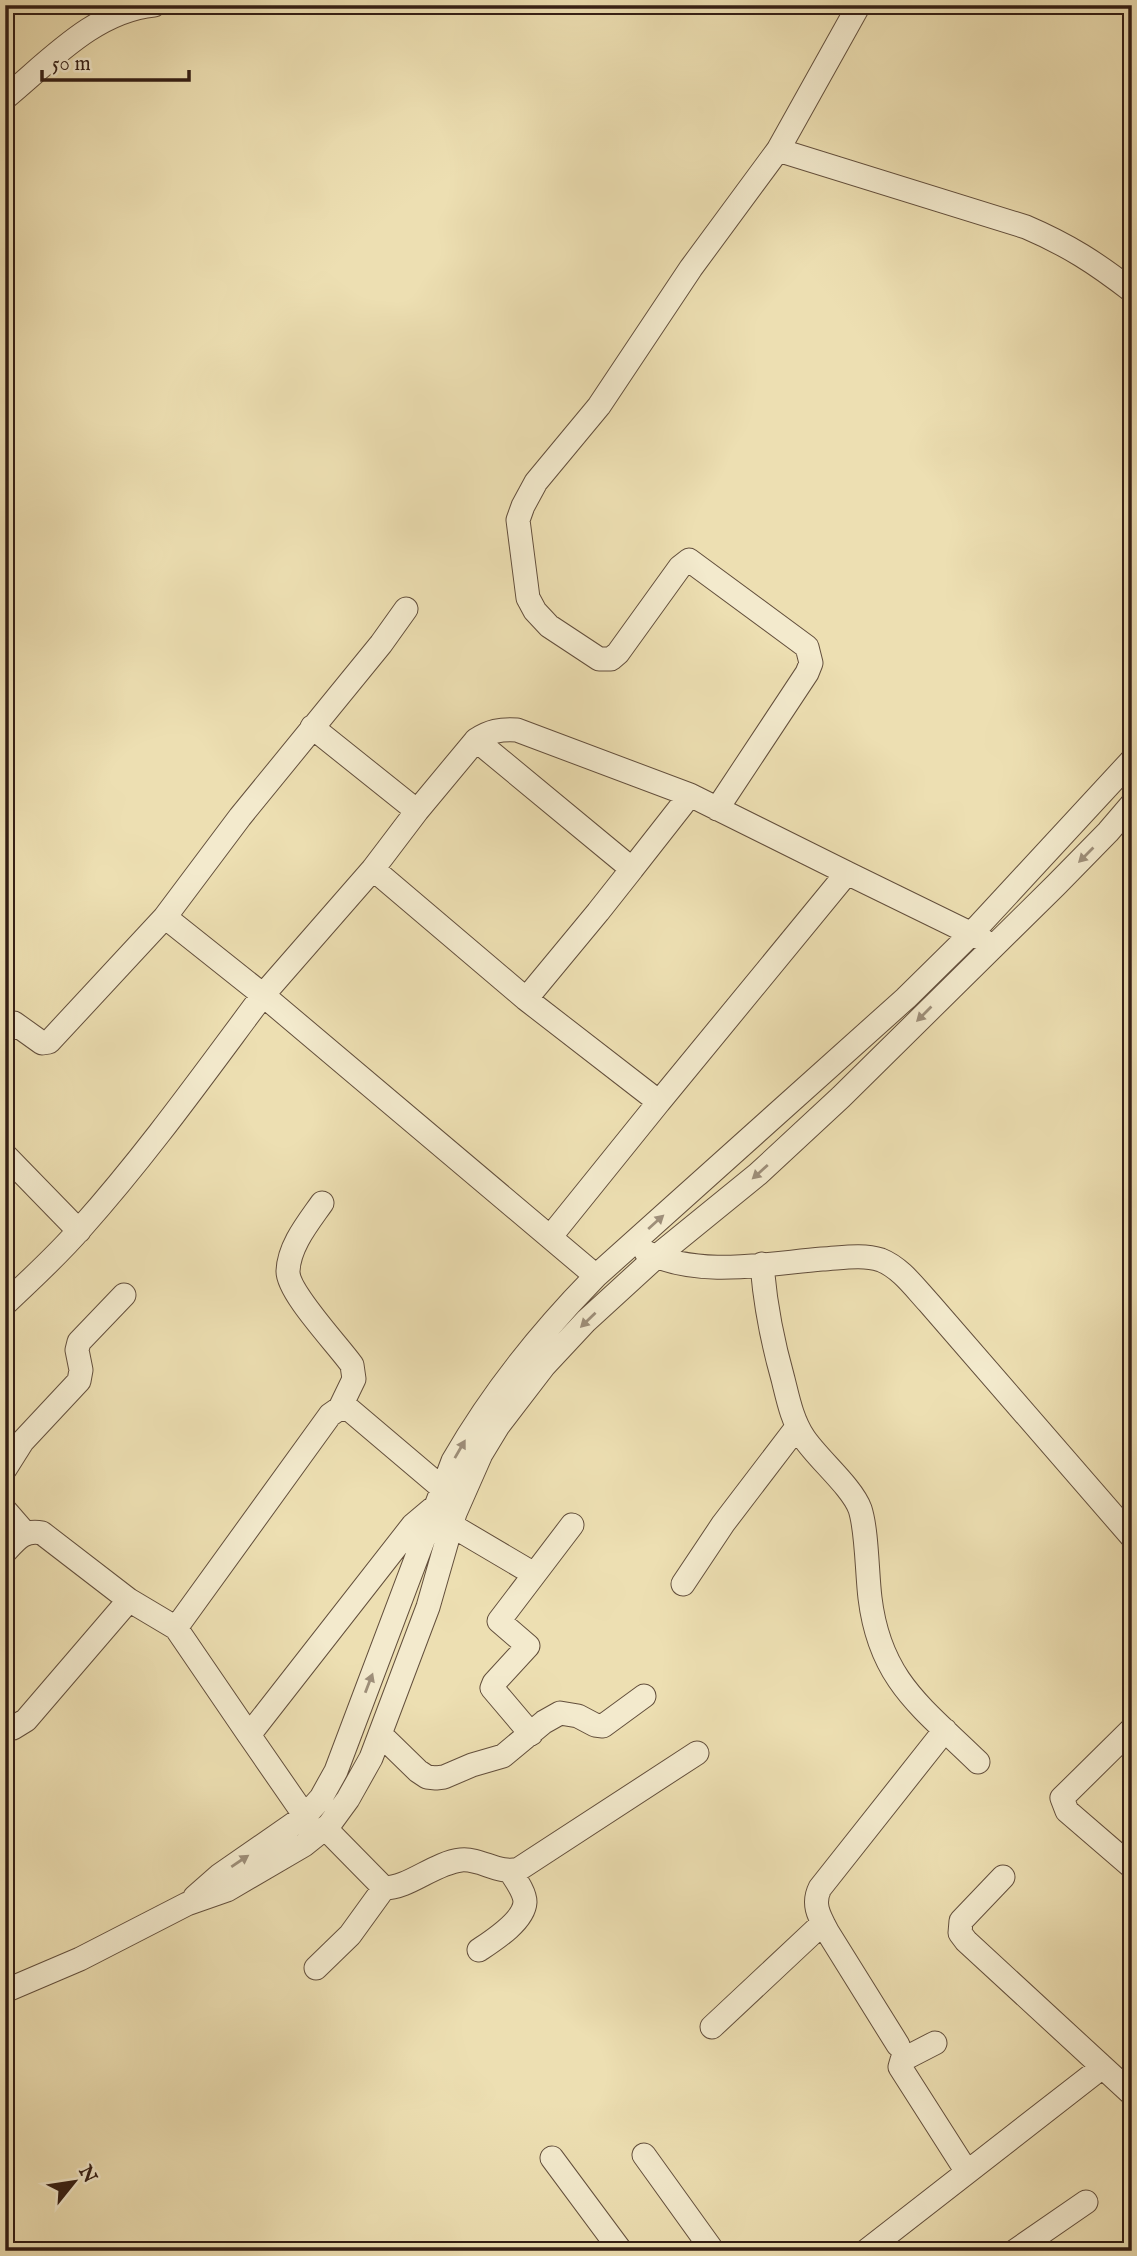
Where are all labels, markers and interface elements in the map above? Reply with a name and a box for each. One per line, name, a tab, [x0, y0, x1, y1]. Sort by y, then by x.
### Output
scale bar	[42, 38, 189, 82]
text: 50 m	[52, 51, 91, 78]
one-way arrow	[1078, 846, 1095, 863]
one-way arrow	[916, 1006, 933, 1022]
one-way arrow	[751, 1164, 769, 1180]
one-way arrow	[647, 1214, 665, 1230]
one-way arrow	[579, 1312, 596, 1329]
one-way arrow	[454, 1439, 466, 1458]
one-way arrow	[364, 1673, 375, 1694]
one-way arrow	[231, 1854, 249, 1868]
north arrow	[38, 2148, 108, 2218]
text: N	[72, 2161, 102, 2188]

